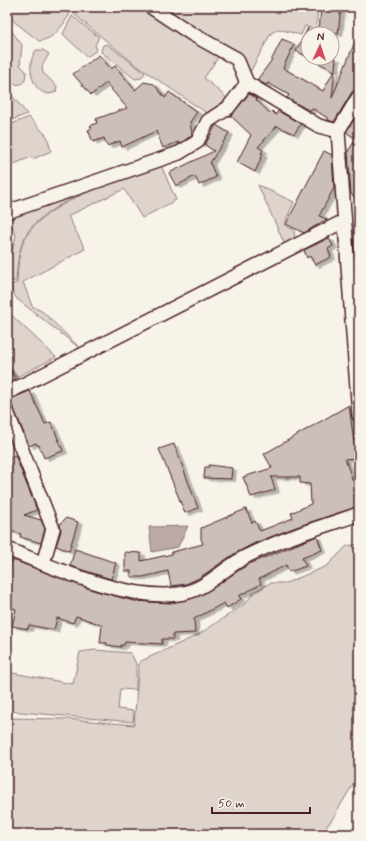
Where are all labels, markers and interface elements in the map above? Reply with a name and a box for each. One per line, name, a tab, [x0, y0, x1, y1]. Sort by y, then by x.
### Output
north arrow	[300, 26, 340, 66]
text: N	[316, 30, 324, 44]
scale bar	[212, 789, 310, 815]
text: 50 m	[218, 796, 245, 812]

